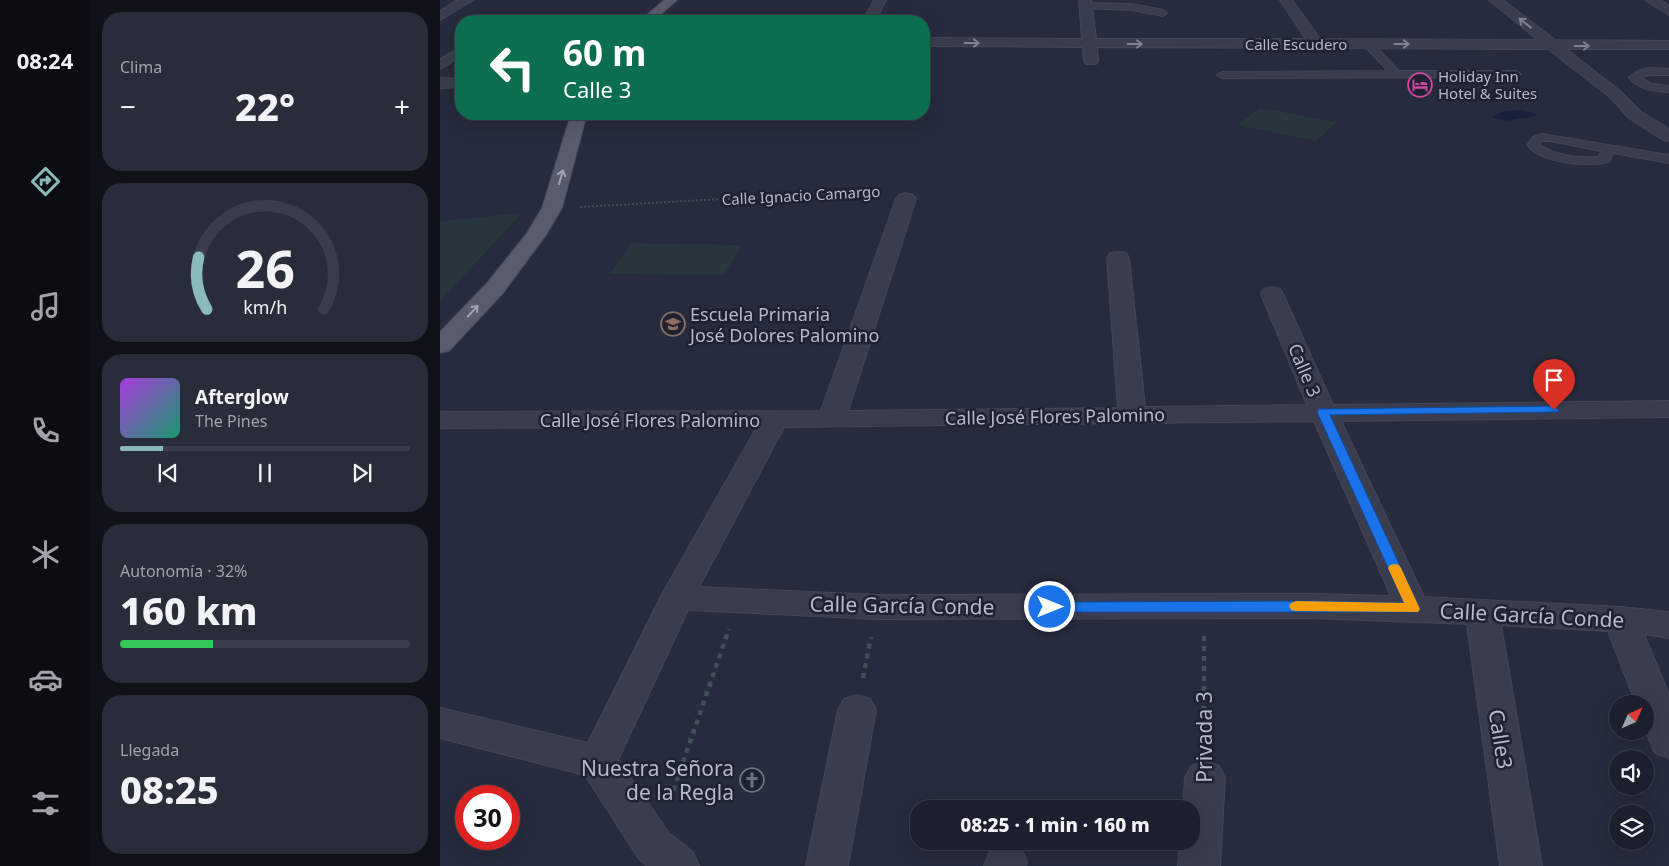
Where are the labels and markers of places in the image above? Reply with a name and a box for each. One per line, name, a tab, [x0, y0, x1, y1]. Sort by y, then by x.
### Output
place label: Holiday Inn Hotel & Suites	[1438, 66, 1537, 103]
hotel icon: Holiday Inn Hotel & Suites	[1407, 72, 1433, 98]
place label: Escuela Primaria José Dolores Palomino	[688, 302, 879, 347]
school or university icon: Escuela Primaria José Dolores Palomino	[660, 311, 686, 337]
pin	[1533, 359, 1575, 410]
place label: Nuestra Señora de la Regla	[581, 754, 734, 806]
church icon: Nuestra Señora de la Regla	[739, 767, 765, 793]

